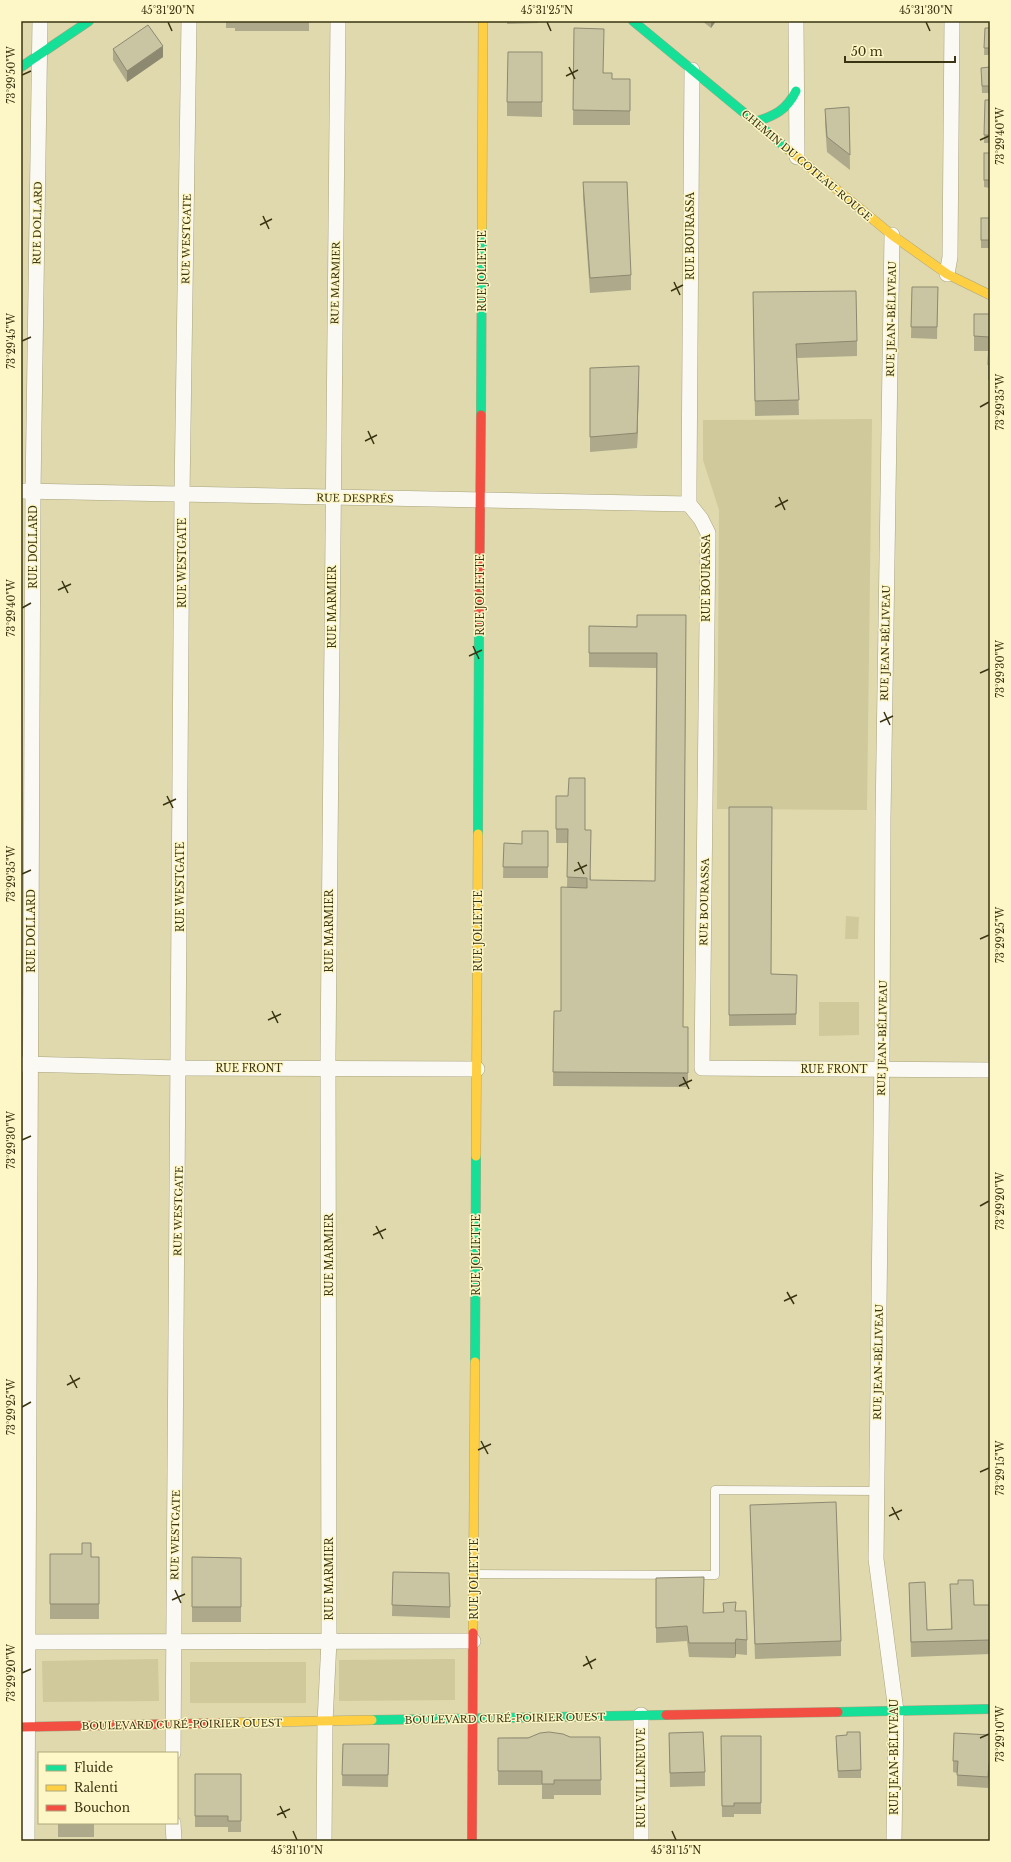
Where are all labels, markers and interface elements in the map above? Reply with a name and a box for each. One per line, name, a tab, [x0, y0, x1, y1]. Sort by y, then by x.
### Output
text: 45°31'20"N	[141, 4, 195, 17]
text: 45°31'25"N	[521, 4, 573, 17]
text: 45°31'30"N	[899, 4, 953, 17]
scale bar	[845, 38, 955, 64]
text: 50 m	[851, 44, 883, 59]
text: 73°29'50"W	[5, 46, 18, 104]
street label: CHEMIN DU COTEAU-ROUGE	[739, 107, 875, 224]
text: 73°29'40"W	[994, 107, 1007, 165]
street label: RUE DOLLARD	[30, 181, 45, 265]
street label: RUE BOURASSA	[684, 192, 697, 280]
street label: RUE WESTGATE	[179, 194, 194, 284]
street label: RUE JOLIETTE	[476, 230, 489, 312]
street label: RUE MARMIER	[328, 240, 343, 325]
street label: RUE JEAN-BÉLIVEAU	[883, 260, 899, 377]
text: 73°29'45"W	[5, 313, 18, 369]
text: 73°29'35"W	[994, 373, 1007, 430]
street label: RUE DESPRÉS	[316, 490, 394, 506]
street label: RUE DOLLARD	[27, 505, 40, 589]
street label: RUE WESTGATE	[176, 518, 189, 608]
street label: RUE BOURASSA	[700, 534, 713, 622]
street label: RUE JOLIETTE	[474, 554, 487, 636]
street label: RUE MARMIER	[326, 564, 339, 649]
text: 73°29'40"W	[5, 579, 18, 637]
street label: RUE JEAN-BÉLIVEAU	[877, 584, 893, 701]
text: 73°29'30"W	[994, 640, 1007, 698]
street label: RUE WESTGATE	[174, 842, 187, 932]
text: 73°29'35"W	[5, 845, 18, 902]
street label: RUE BOURASSA	[697, 858, 712, 946]
street label: RUE MARMIER	[323, 888, 336, 973]
street label: RUE DOLLARD	[25, 889, 38, 973]
street label: RUE JOLIETTE	[472, 890, 485, 972]
text: 73°29'25"W	[994, 906, 1007, 963]
street label: RUE JEAN-BÉLIVEAU	[874, 979, 890, 1096]
street label: RUE FRONT	[215, 1062, 283, 1075]
street label: RUE FRONT	[800, 1063, 868, 1076]
text: 73°29'30"W	[5, 1111, 18, 1169]
street label: RUE WESTGATE	[171, 1166, 186, 1256]
text: 73°29'20"W	[994, 1172, 1007, 1230]
street label: RUE MARMIER	[323, 1212, 336, 1297]
street label: RUE JOLIETTE	[470, 1214, 483, 1296]
street label: RUE JEAN-BÉLIVEAU	[870, 1303, 886, 1420]
text: 73°29'25"W	[5, 1378, 18, 1435]
text: 73°29'15"W	[994, 1440, 1007, 1495]
street label: RUE WESTGATE	[168, 1490, 183, 1580]
street label: RUE MARMIER	[323, 1536, 336, 1621]
street label: RUE JOLIETTE	[468, 1538, 481, 1620]
text: 73°29'20"W	[5, 1644, 18, 1702]
street label: RUE JEAN-BÉLIVEAU	[887, 1699, 901, 1815]
text: 73°29'10"W	[994, 1706, 1007, 1762]
street label: BOULEVARD CURÉ-POIRIER OUEST	[405, 1709, 605, 1727]
street label: BOULEVARD CURÉ-POIRIER OUEST	[82, 1715, 282, 1733]
street label: RUE VILLENEUVE	[635, 1728, 648, 1828]
legend	[38, 1752, 178, 1824]
text: Fluide	[74, 1760, 113, 1775]
text: Ralenti	[74, 1780, 118, 1795]
text: Bouchon	[74, 1800, 130, 1815]
text: 45°31'10"N	[271, 1844, 323, 1857]
text: 45°31'15"N	[651, 1844, 701, 1857]

